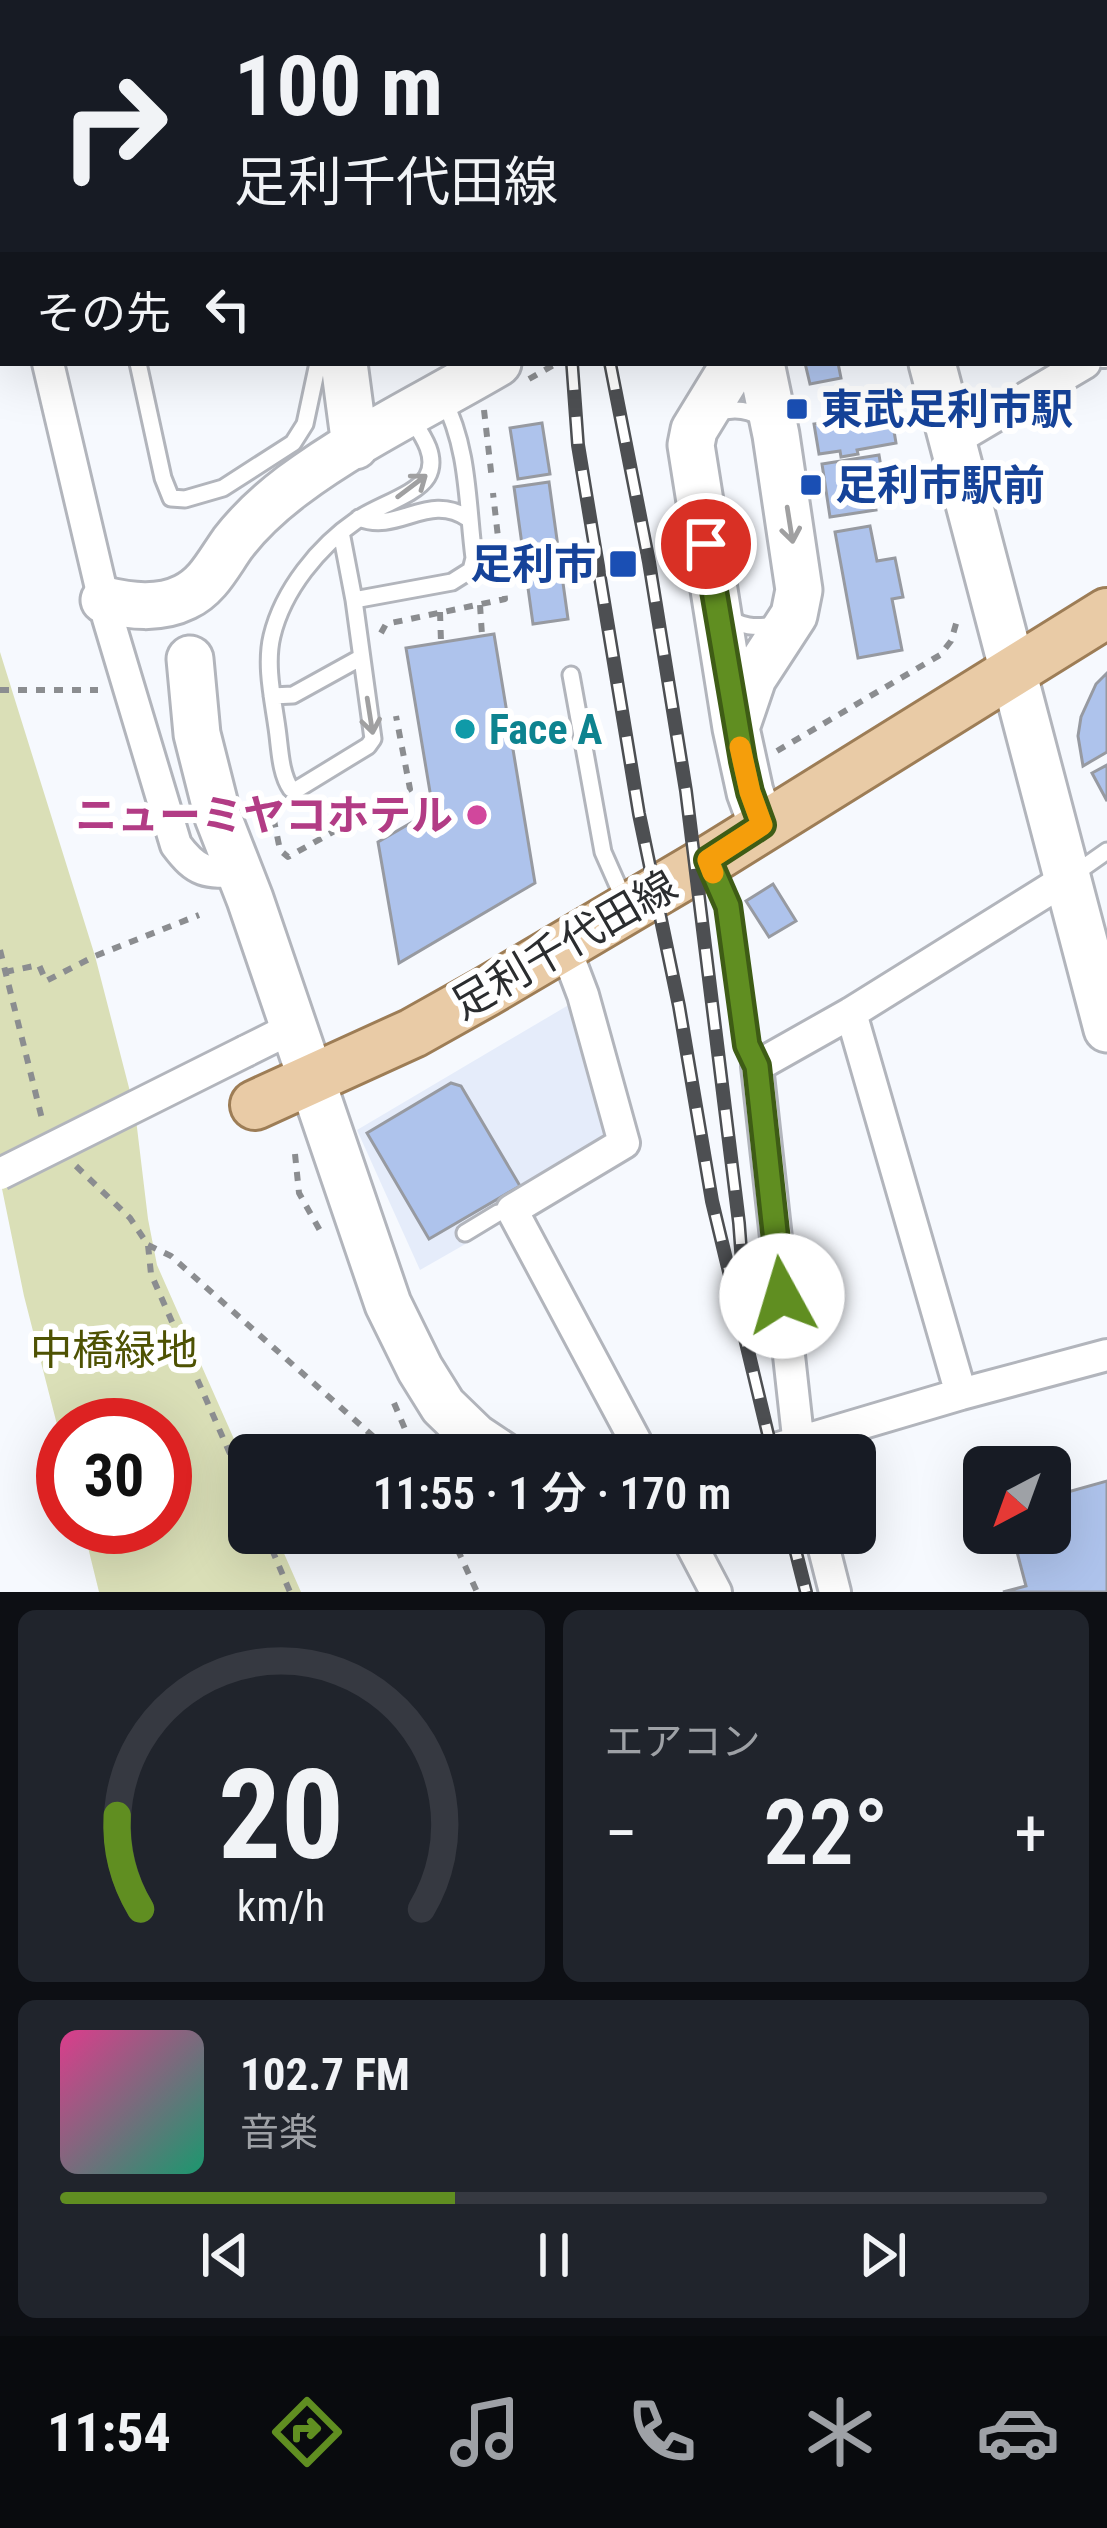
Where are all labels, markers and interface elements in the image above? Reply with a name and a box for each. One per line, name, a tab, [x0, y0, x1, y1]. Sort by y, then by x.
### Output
text: 100 m	[234, 37, 443, 136]
icon: right	[36, 48, 192, 204]
text: 足利千代田線	[234, 151, 558, 214]
icon: left	[195, 276, 261, 342]
text: その先	[36, 287, 171, 340]
place label: 東武足利市駅	[821, 385, 1073, 434]
marker: 東武足利市駅	[784, 396, 810, 422]
place label: 足利市駅前	[835, 461, 1045, 510]
marker: 足利市駅前	[798, 472, 824, 498]
one-way arrow	[395, 474, 427, 499]
pin	[655, 493, 757, 595]
one-way arrow	[779, 505, 802, 544]
icon: arrive	[673, 511, 739, 577]
place label: 足利市	[470, 540, 596, 589]
marker: 足利市	[607, 548, 639, 580]
one-way arrow	[360, 696, 383, 735]
place label: Face A	[489, 705, 602, 754]
marker: Face A	[452, 716, 478, 742]
place label: ニューミヤコホテル	[75, 791, 453, 840]
marker: ニューミヤコホテル	[464, 802, 490, 828]
street label: 足利千代田線	[443, 861, 685, 1029]
position arrow	[719, 1233, 845, 1359]
park label: 中橋緑地	[30, 1326, 198, 1375]
speed limit sign: 30	[36, 1398, 192, 1554]
north arrow	[963, 1446, 1071, 1554]
map controls	[963, 1446, 1071, 1554]
text: 11:55 · 1 分 · 170 m	[373, 1467, 731, 1520]
text: エアコン	[605, 1719, 761, 1765]
text: 20	[218, 1742, 344, 1888]
text: 22°	[763, 1781, 888, 1886]
text: −	[605, 1795, 638, 1872]
text: +	[1014, 1795, 1047, 1872]
text: km/h	[237, 1881, 325, 1931]
text: 102.7 FM	[240, 2048, 410, 2101]
text: 音楽	[240, 2110, 318, 2156]
icon: previous	[192, 2222, 258, 2288]
icon: pause	[521, 2222, 587, 2288]
icon: next	[850, 2222, 916, 2288]
icon: directions	[265, 2390, 349, 2474]
icon: music	[443, 2390, 527, 2474]
icon: phone	[620, 2390, 704, 2474]
icon: climate	[798, 2390, 882, 2474]
icon: car	[976, 2390, 1060, 2474]
text: 11:54	[47, 2401, 171, 2464]

